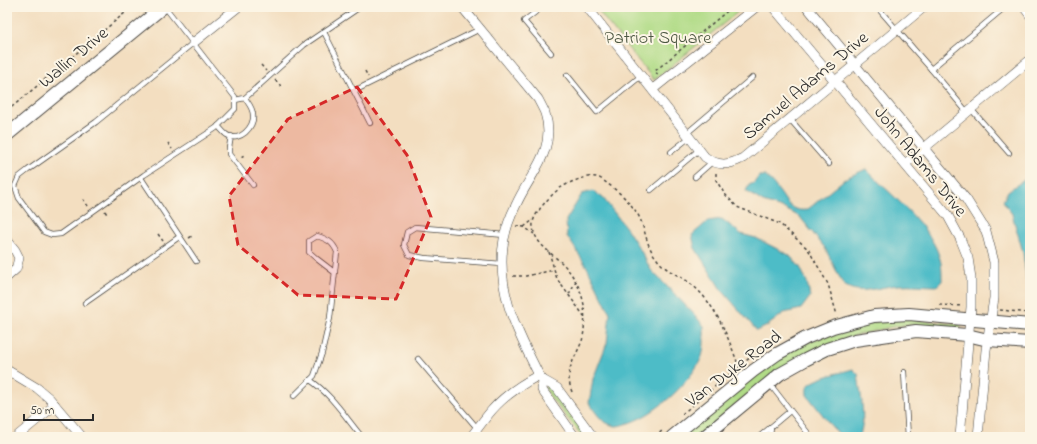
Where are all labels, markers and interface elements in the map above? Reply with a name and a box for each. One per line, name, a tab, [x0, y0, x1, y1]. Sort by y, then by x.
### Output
street label: Wallin Drive	[34, 21, 115, 95]
street label: Samuel Adams Drive	[738, 25, 876, 147]
park label: Patriot Square	[605, 26, 712, 52]
street label: John Adams Drive	[867, 101, 973, 224]
street label: Van Dyke Road	[680, 325, 788, 415]
scale bar	[24, 396, 93, 422]
text: 50 m	[30, 402, 54, 420]

